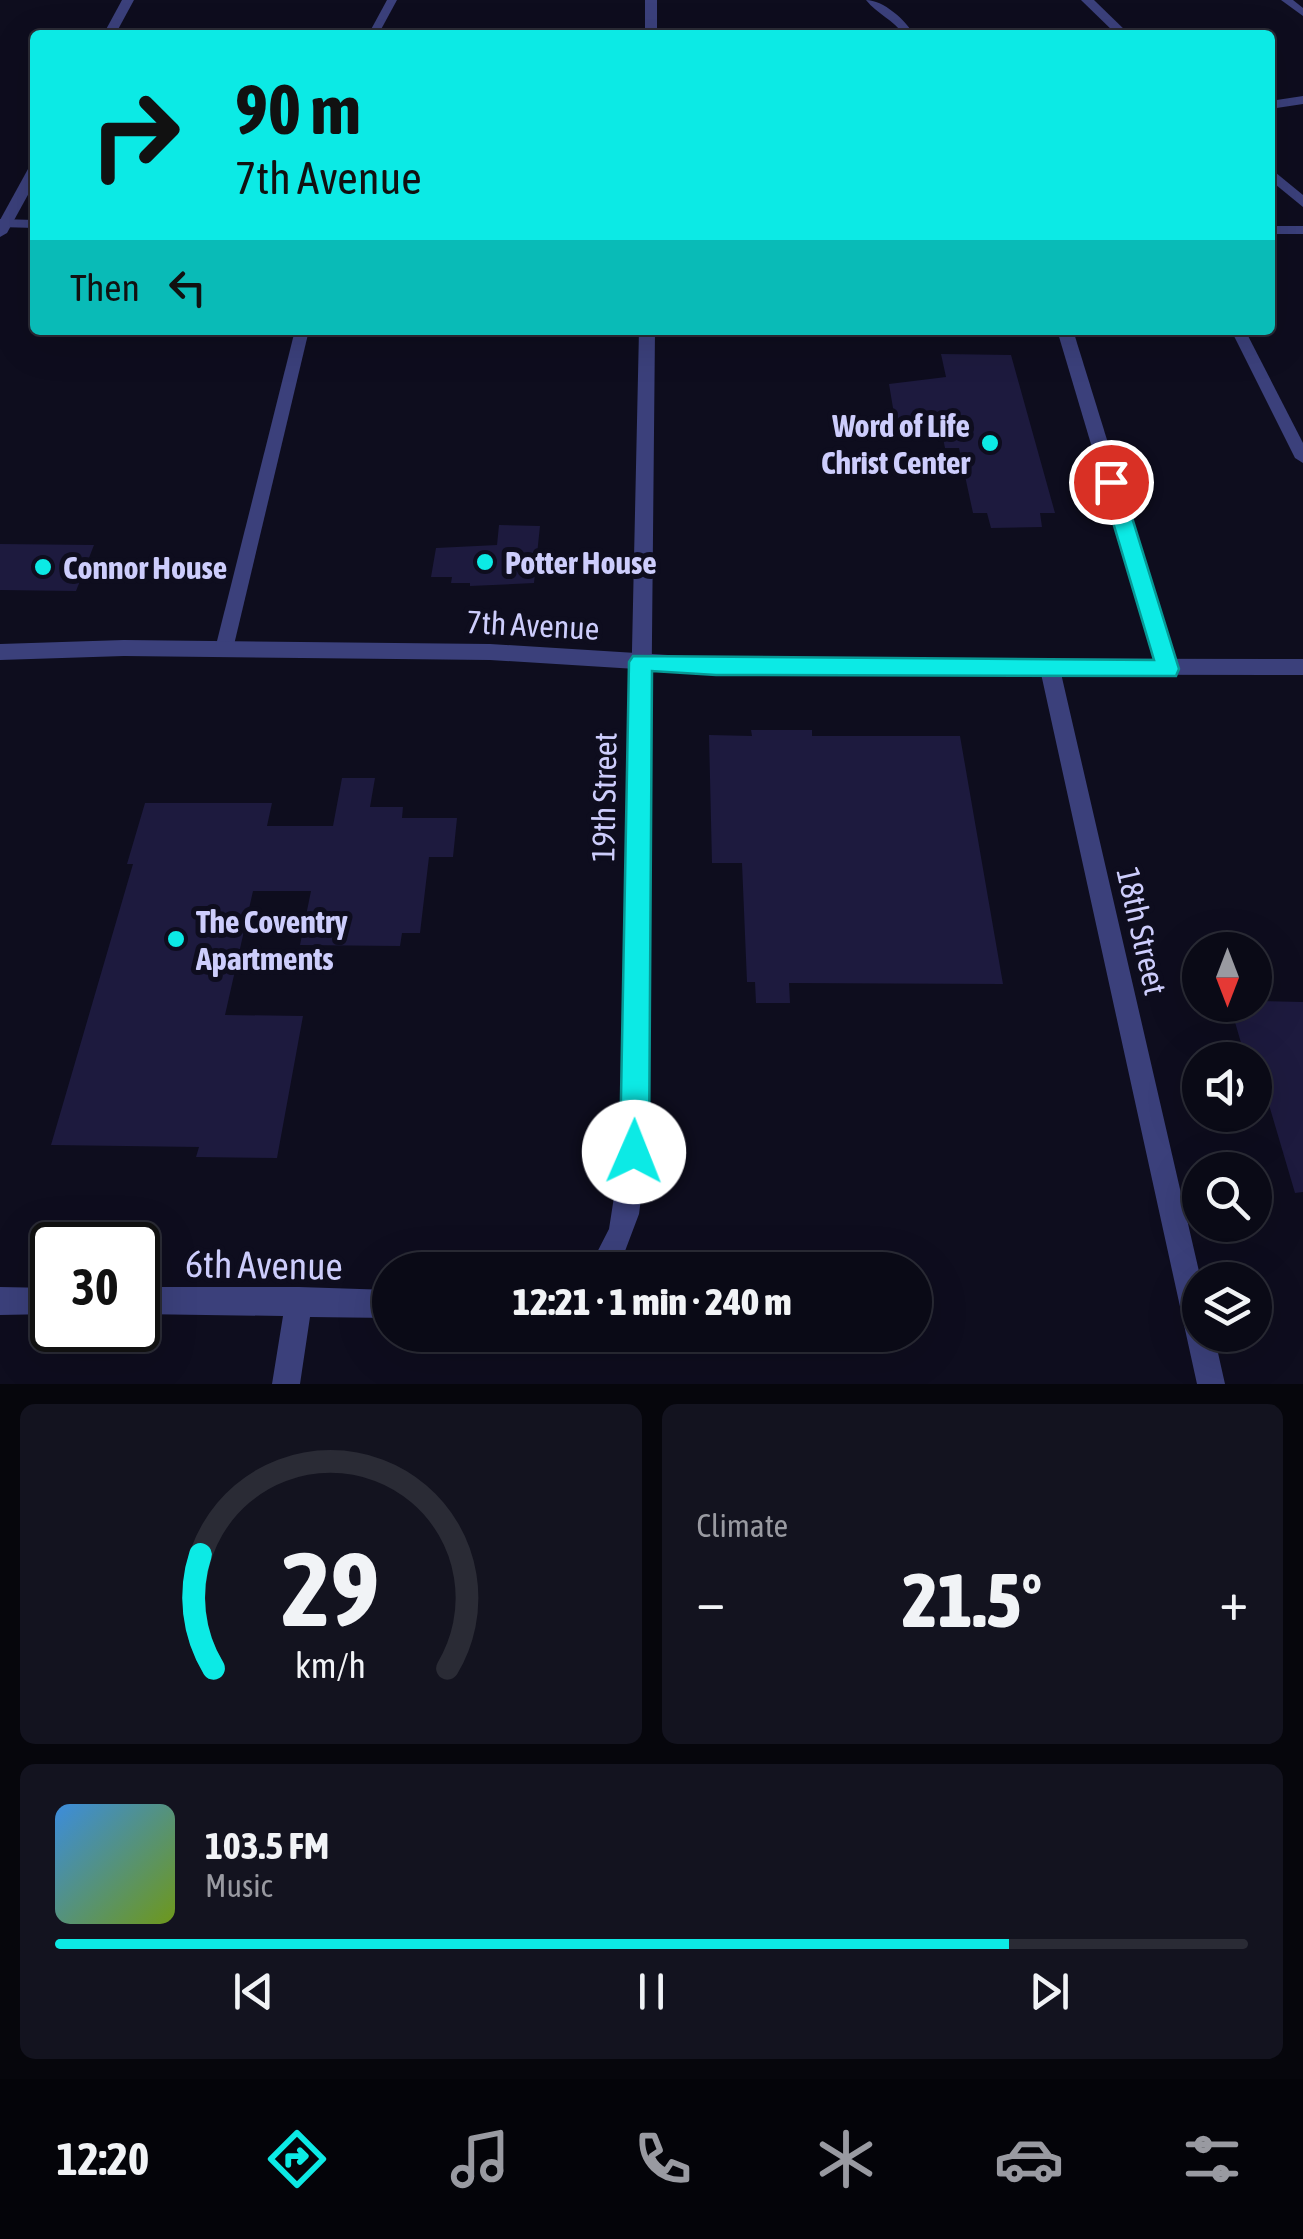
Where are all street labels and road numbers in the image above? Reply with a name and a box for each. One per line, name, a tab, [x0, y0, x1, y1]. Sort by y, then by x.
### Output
street label: 7th Avenue	[466, 603, 600, 647]
street label: 19th Street	[584, 732, 624, 862]
street label: 18th Street	[1109, 864, 1175, 998]
street label: 6th Avenue	[185, 1242, 343, 1288]

